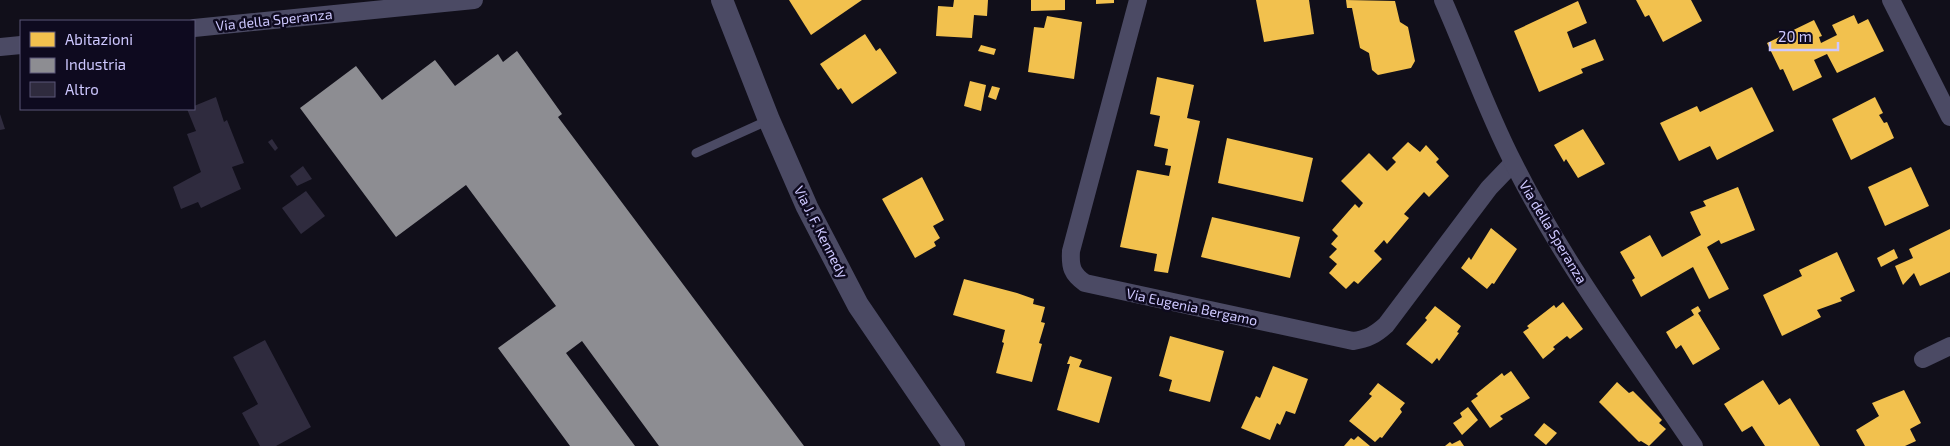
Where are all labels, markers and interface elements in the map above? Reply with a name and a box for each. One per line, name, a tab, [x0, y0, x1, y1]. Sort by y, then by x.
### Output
street label: Via della Speranza	[215, 5, 333, 34]
legend	[20, 20, 195, 110]
scale bar	[1770, 20, 1838, 52]
text: 20 m	[1778, 27, 1812, 45]
text: Abitazioni	[65, 30, 133, 48]
text: Industria	[65, 55, 126, 73]
text: Altro	[65, 80, 99, 98]
street label: Via della Speranza	[1516, 177, 1591, 286]
street label: Via J. F. Kennedy	[791, 183, 852, 281]
street label: Via Eugenia Bergamo	[1125, 284, 1259, 329]

